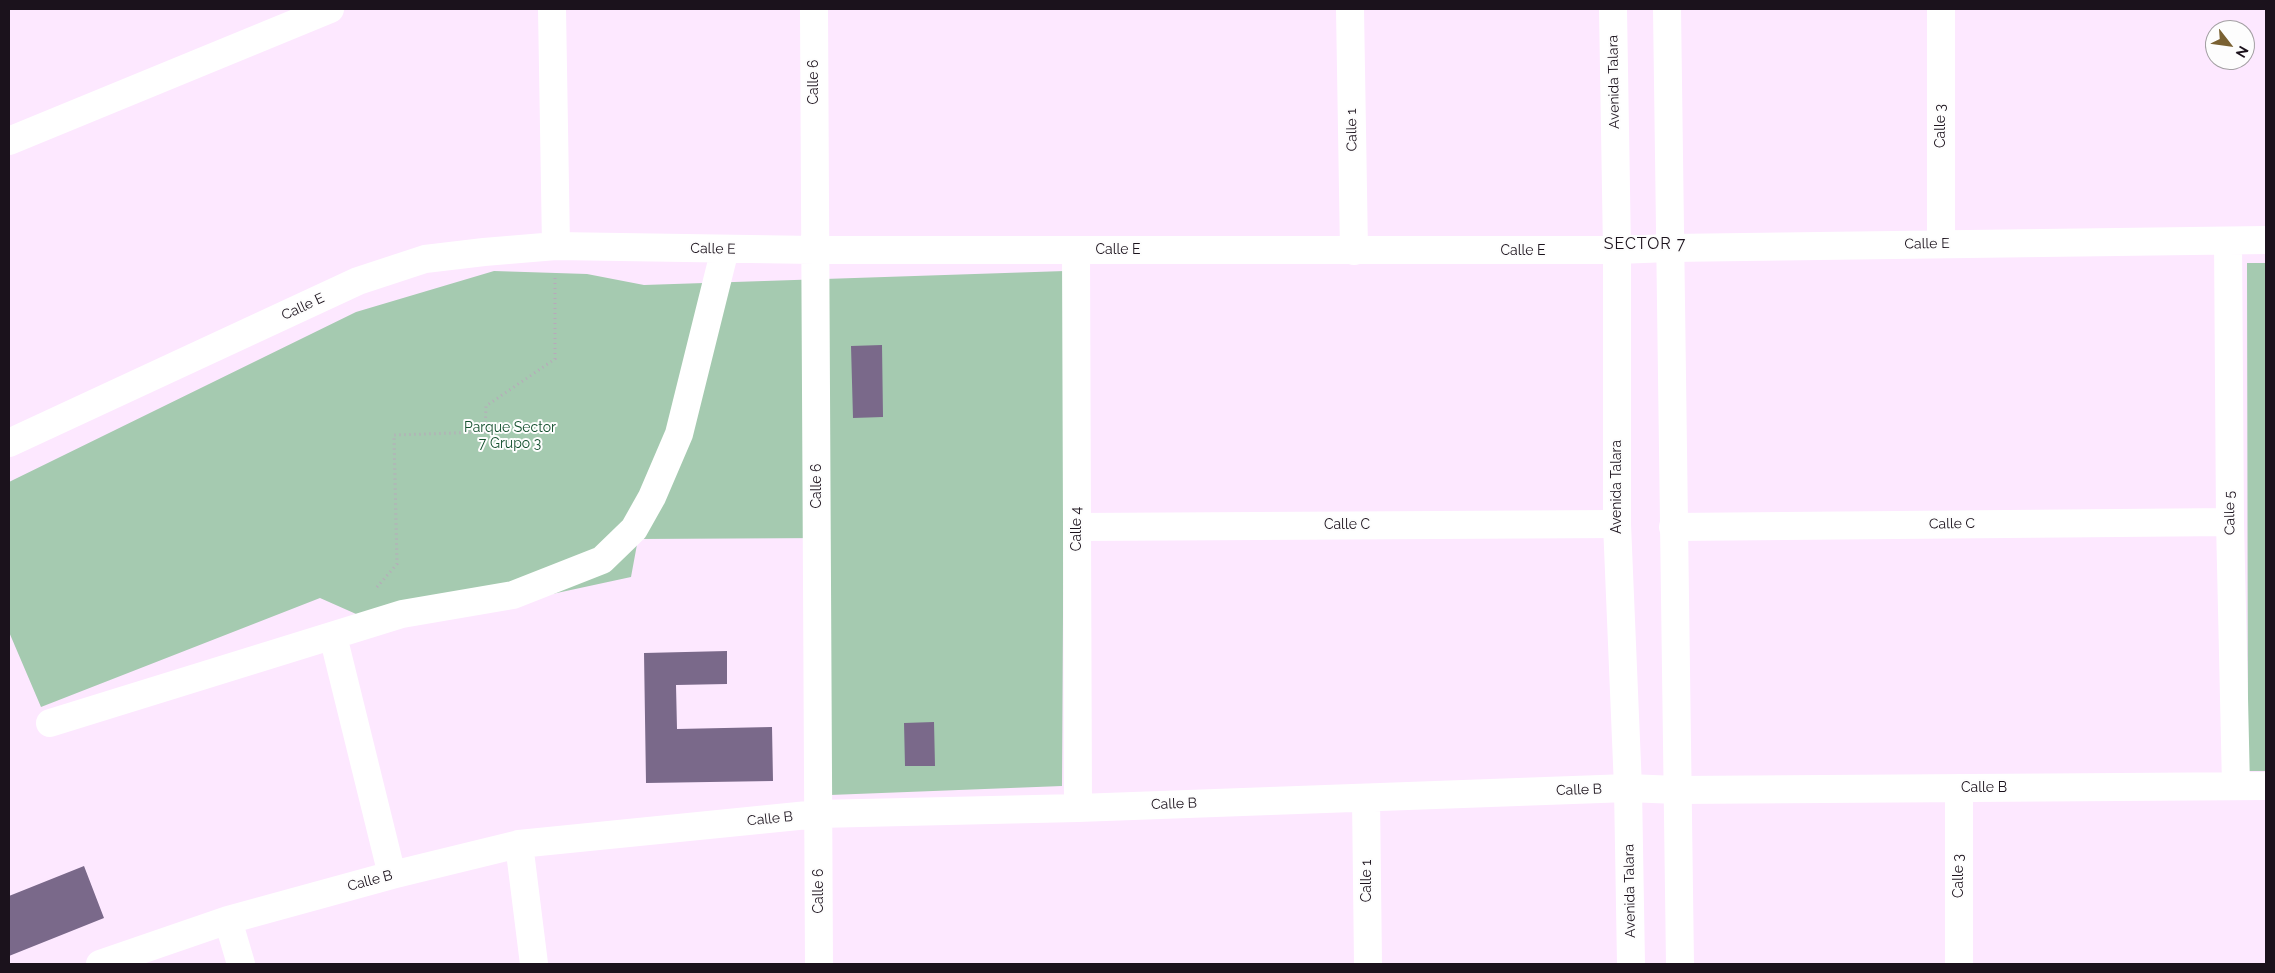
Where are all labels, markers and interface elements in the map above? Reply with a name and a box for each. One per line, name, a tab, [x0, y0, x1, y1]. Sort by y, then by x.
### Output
north arrow	[2205, 20, 2255, 70]
street label: Avenida Talara	[1605, 35, 1623, 129]
text: N	[2233, 43, 2252, 61]
street label: Calle 6	[806, 59, 822, 105]
street label: Calle 3	[1933, 104, 1949, 148]
street label: Calle 1	[1343, 109, 1361, 151]
district label: SECTOR 7	[1603, 234, 1687, 254]
street label: Calle E	[1904, 235, 1950, 253]
street label: Calle E	[690, 240, 736, 258]
street label: Calle E	[1095, 242, 1141, 258]
street label: Calle E	[1500, 243, 1546, 259]
street label: Calle E	[279, 290, 327, 324]
park label: Parque Sector 7 Grupo 3	[464, 420, 556, 452]
street label: Avenida Talara	[1609, 440, 1625, 534]
street label: Calle 6	[809, 463, 825, 509]
street label: Calle 5	[2221, 491, 2239, 535]
street label: Calle 4	[1069, 507, 1085, 551]
street label: Calle C	[1929, 515, 1975, 533]
street label: Calle C	[1324, 517, 1370, 533]
street label: Calle B	[1961, 780, 2007, 796]
street label: Calle B	[1556, 781, 1602, 799]
street label: Calle B	[1151, 795, 1197, 813]
street label: Calle B	[746, 808, 794, 830]
street label: Avenida Talara	[1621, 844, 1639, 938]
street label: Calle 3	[1951, 854, 1967, 898]
street label: Calle 1	[1359, 860, 1375, 902]
street label: Calle B	[346, 867, 394, 895]
street label: Calle 6	[811, 868, 827, 914]

